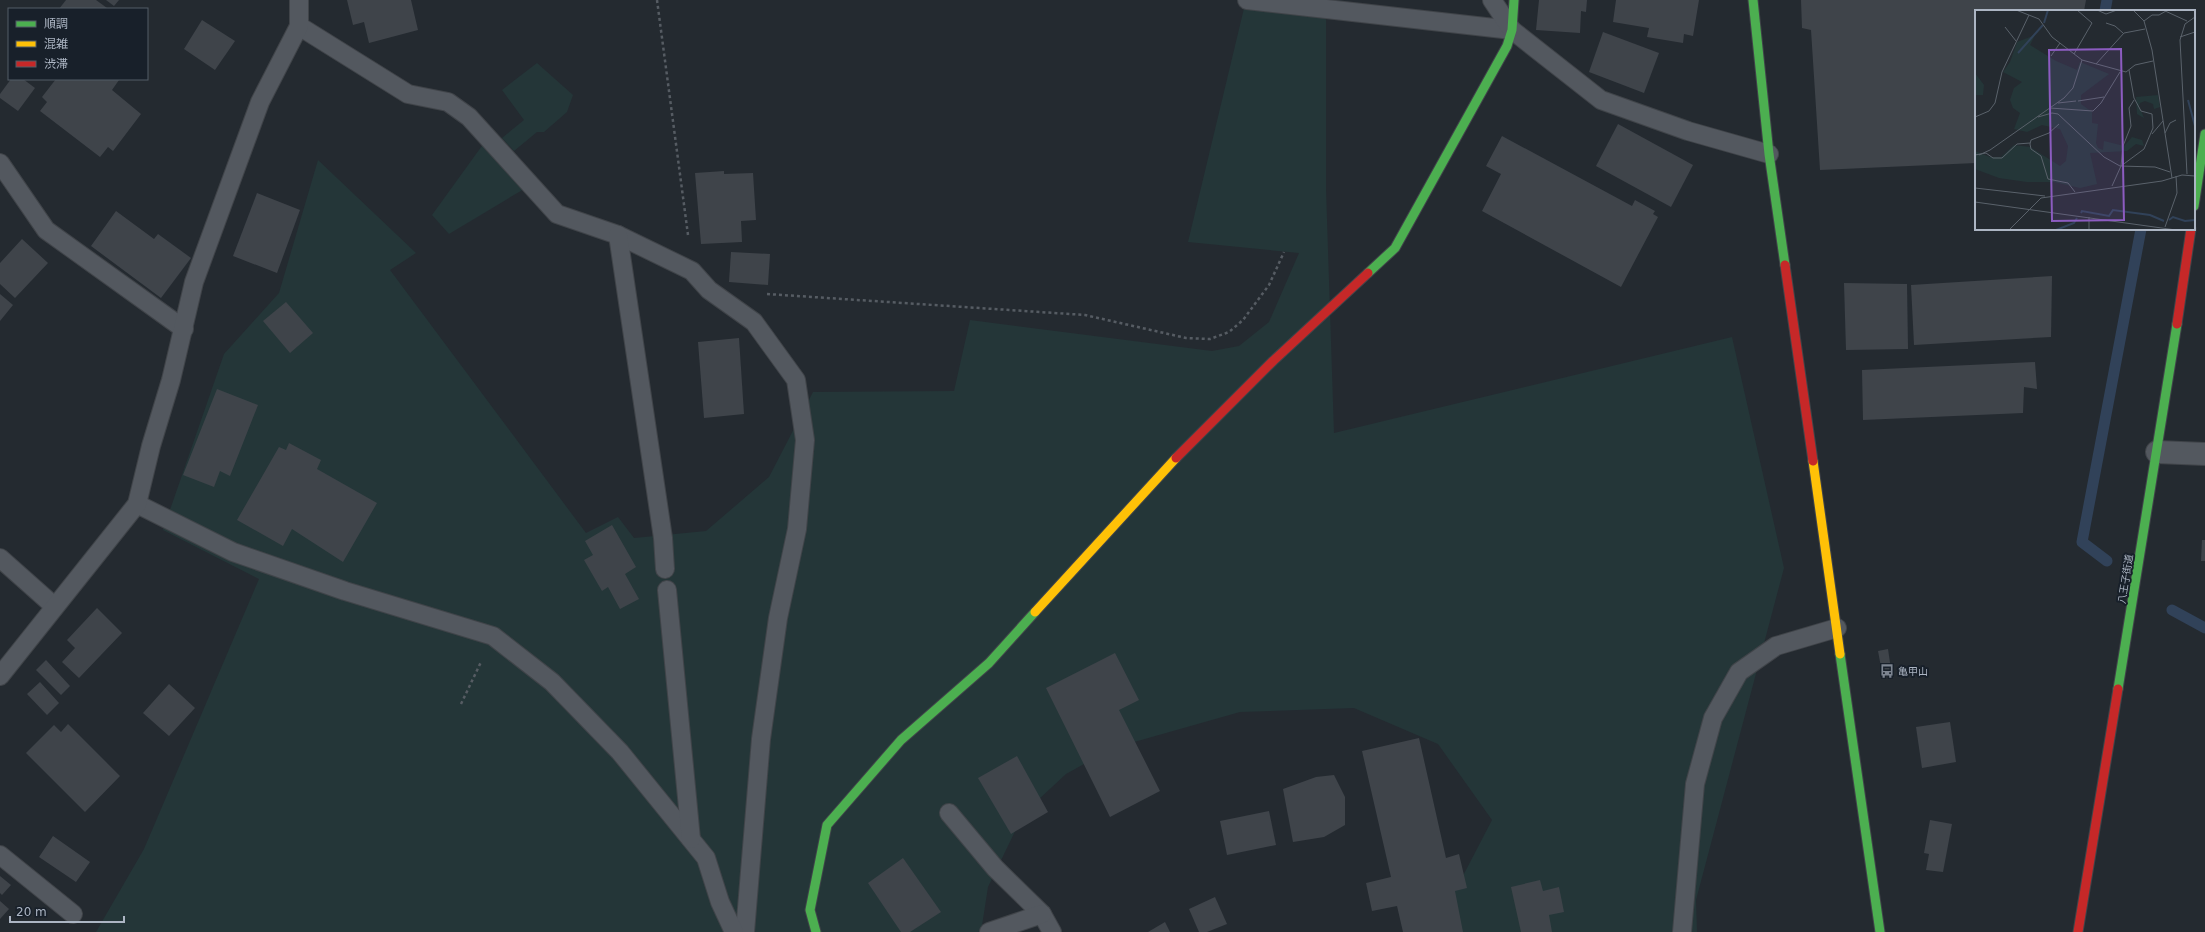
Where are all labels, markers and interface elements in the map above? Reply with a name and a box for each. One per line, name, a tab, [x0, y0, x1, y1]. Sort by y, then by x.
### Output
legend	[8, 8, 148, 80]
inset map	[1975, 10, 2195, 230]
text: 順調	[44, 17, 68, 31]
text: 混雑	[44, 37, 68, 51]
text: 渋滞	[44, 57, 68, 71]
street label: 八王子街道	[2116, 554, 2135, 605]
bus stop icon: 亀甲山	[1879, 663, 1895, 679]
place label: 亀甲山	[1898, 666, 1928, 677]
scale bar	[10, 898, 124, 924]
text: 20 m	[16, 905, 47, 919]

